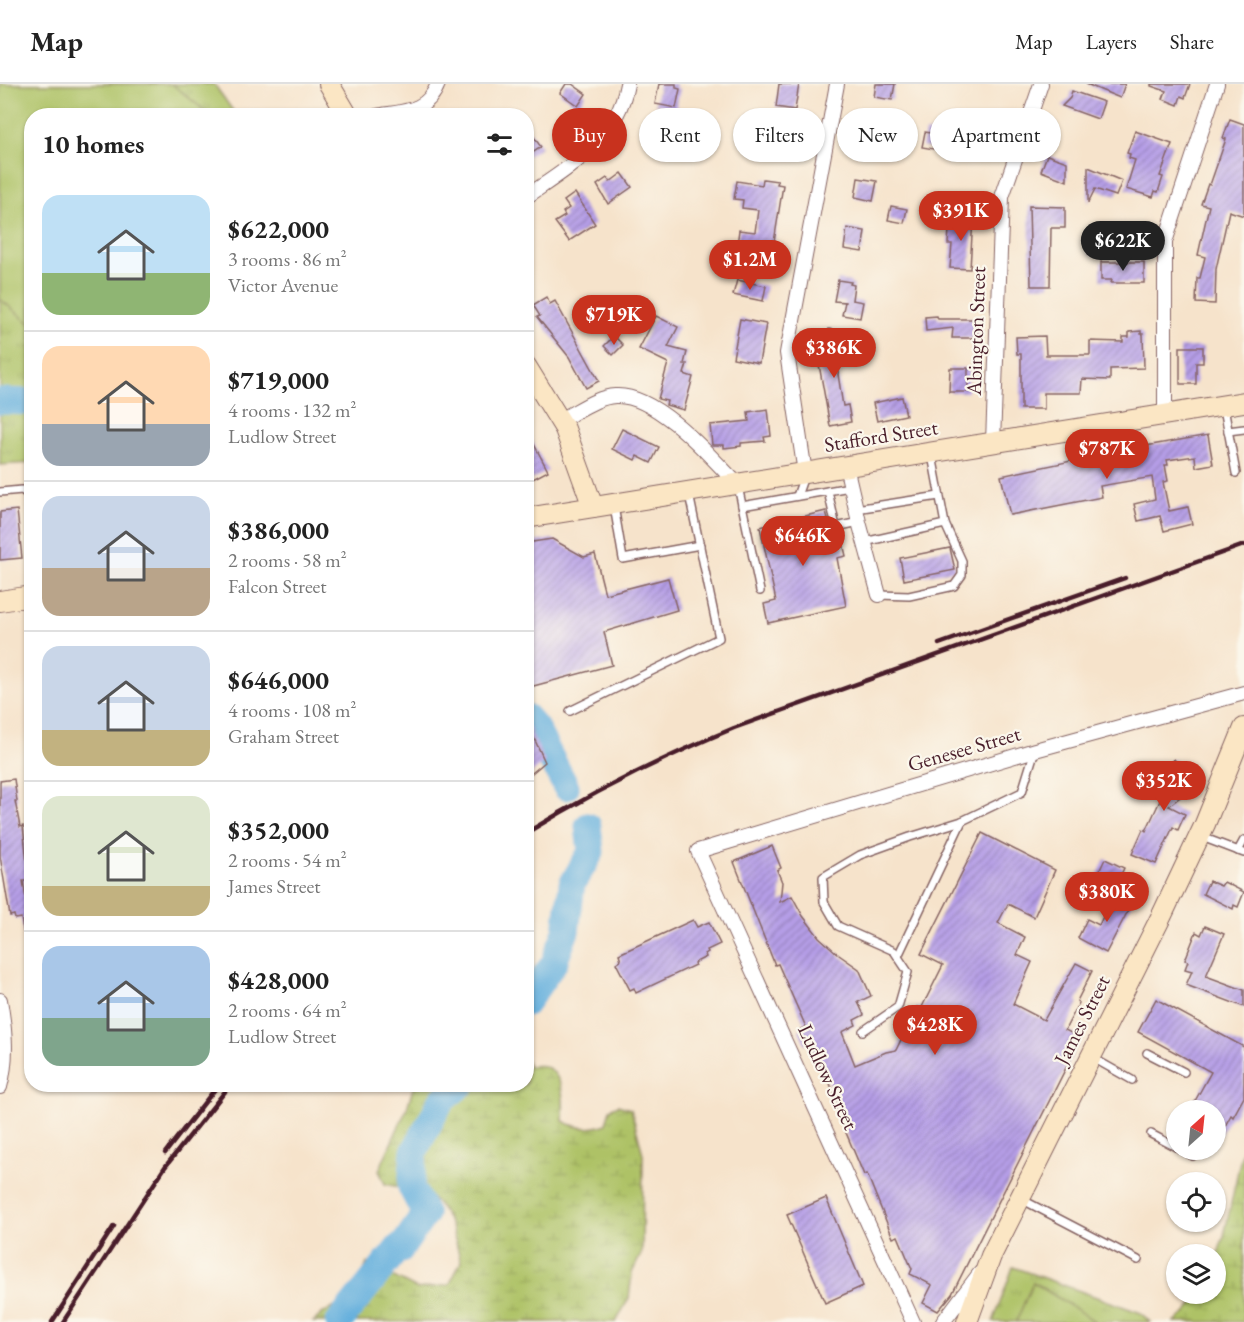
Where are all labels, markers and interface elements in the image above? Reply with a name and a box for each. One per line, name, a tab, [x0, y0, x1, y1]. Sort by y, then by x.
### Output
text: Map	[30, 23, 83, 59]
text: Map	[1015, 28, 1053, 55]
text: Layers	[1086, 28, 1137, 55]
text: Share	[1170, 28, 1214, 55]
chip: Buy	[552, 108, 627, 162]
chip: Rent	[639, 108, 721, 162]
chip: Filters	[733, 108, 825, 162]
chip: New	[837, 108, 918, 162]
chip: Apartment	[930, 108, 1061, 162]
text: 10 homes	[42, 127, 144, 161]
icon: filters	[483, 128, 516, 161]
pin: $391K	[919, 191, 1003, 242]
text: $391K	[933, 197, 989, 223]
text: $622,000	[228, 212, 329, 246]
icon: home	[90, 219, 162, 291]
pin: $622K	[1081, 221, 1165, 272]
text: $622K	[1095, 227, 1151, 253]
pin: $1.2M	[708, 240, 792, 291]
text: 3 rooms · 86 m²	[228, 246, 347, 272]
text: $1.2M	[723, 246, 777, 272]
street label: Abington Street	[960, 266, 991, 397]
text: Victor Avenue	[228, 272, 338, 298]
pin: $719K	[572, 295, 656, 346]
text: $719K	[586, 301, 642, 327]
pin: $386K	[792, 328, 876, 379]
text: $386K	[806, 334, 862, 360]
text: $719,000	[228, 363, 329, 397]
icon: home	[90, 370, 162, 442]
text: 4 rooms · 132 m²	[228, 397, 356, 423]
street label: Stafford Street	[822, 413, 940, 458]
text: Ludlow Street	[228, 423, 336, 449]
pin: $787K	[1065, 429, 1149, 480]
text: $787K	[1079, 435, 1135, 461]
text: $386,000	[228, 513, 329, 547]
pin: $646K	[761, 516, 845, 567]
icon: home	[90, 520, 162, 592]
text: $646K	[775, 522, 831, 548]
text: 2 rooms · 58 m²	[228, 547, 347, 573]
text: Falcon Street	[228, 573, 327, 599]
text: $646,000	[228, 663, 329, 697]
icon: home	[90, 670, 162, 742]
text: 4 rooms · 108 m²	[228, 697, 356, 723]
street label: Genesee Street	[904, 719, 1024, 777]
text: Graham Street	[228, 723, 339, 749]
pin: $352K	[1122, 761, 1206, 812]
text: $352K	[1136, 767, 1192, 793]
text: $352,000	[228, 813, 329, 847]
icon: home	[90, 820, 162, 892]
text: 2 rooms · 54 m²	[228, 847, 347, 873]
pin: $380K	[1065, 872, 1149, 923]
text: James Street	[228, 873, 321, 899]
text: $380K	[1079, 878, 1135, 904]
text: $428,000	[228, 963, 329, 997]
icon: home	[90, 970, 162, 1042]
street label: James Street	[1047, 970, 1116, 1071]
text: 2 rooms · 64 m²	[228, 997, 347, 1023]
pin: $428K	[893, 1005, 977, 1056]
text: $428K	[907, 1011, 963, 1037]
street label: Ludlow Street	[792, 1020, 865, 1134]
text: Ludlow Street	[228, 1023, 336, 1049]
north arrow	[1166, 1100, 1226, 1160]
map controls	[1166, 1100, 1226, 1304]
button: locate	[1166, 1172, 1226, 1232]
button: layers	[1166, 1244, 1226, 1304]

